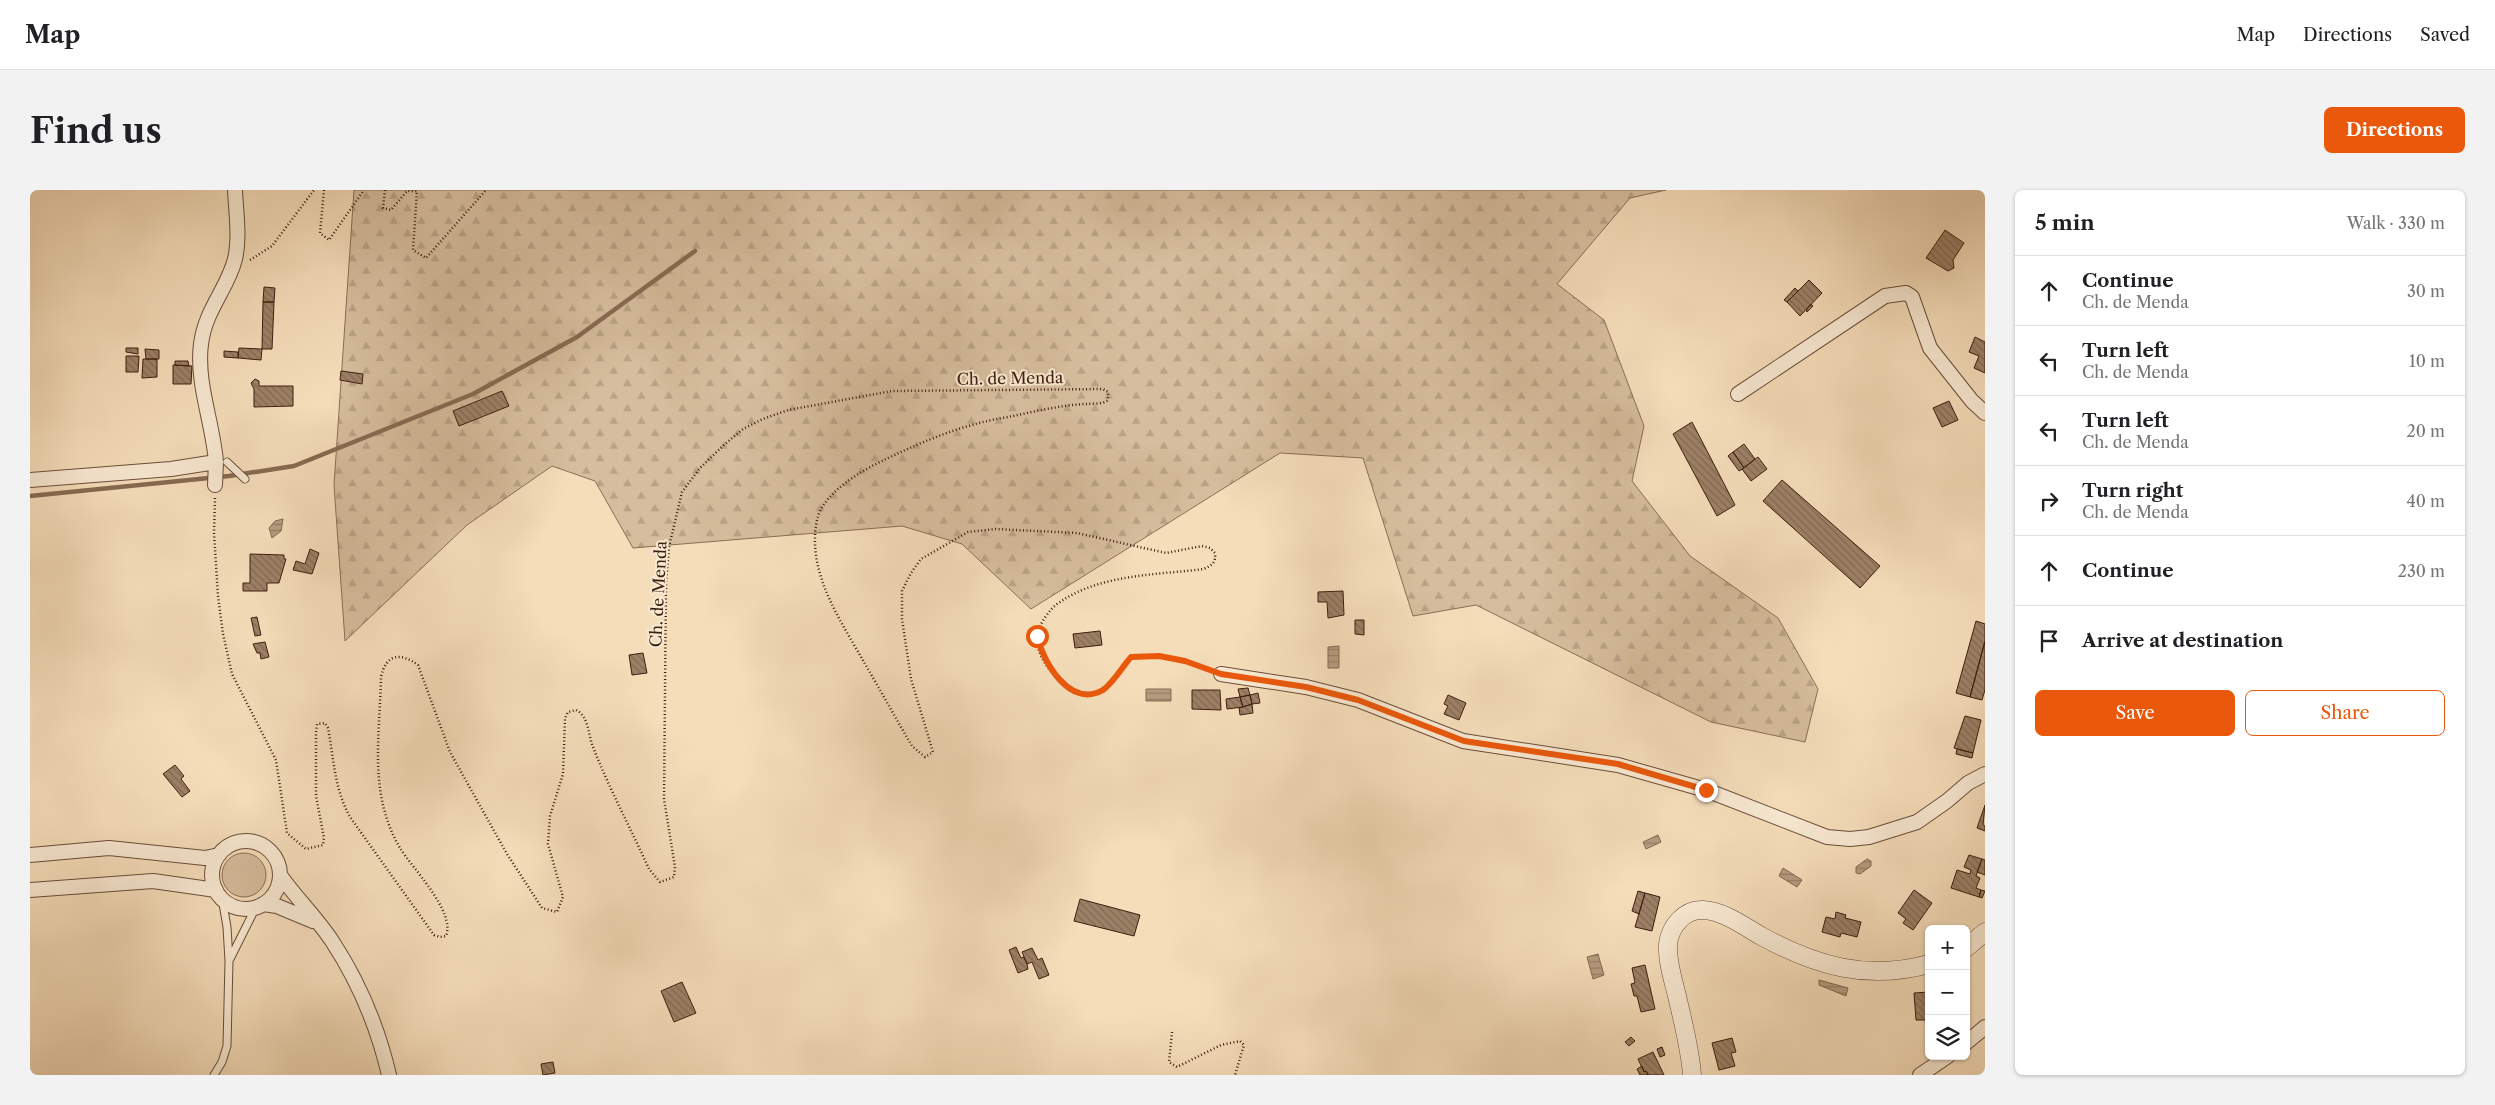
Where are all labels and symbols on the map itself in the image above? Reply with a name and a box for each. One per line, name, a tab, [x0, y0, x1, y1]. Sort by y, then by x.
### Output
street label: Ch. de Menda	[956, 367, 1064, 389]
street label: Ch. de Menda	[645, 540, 671, 648]
route start	[1026, 625, 1049, 648]
route end	[1695, 779, 1718, 802]

